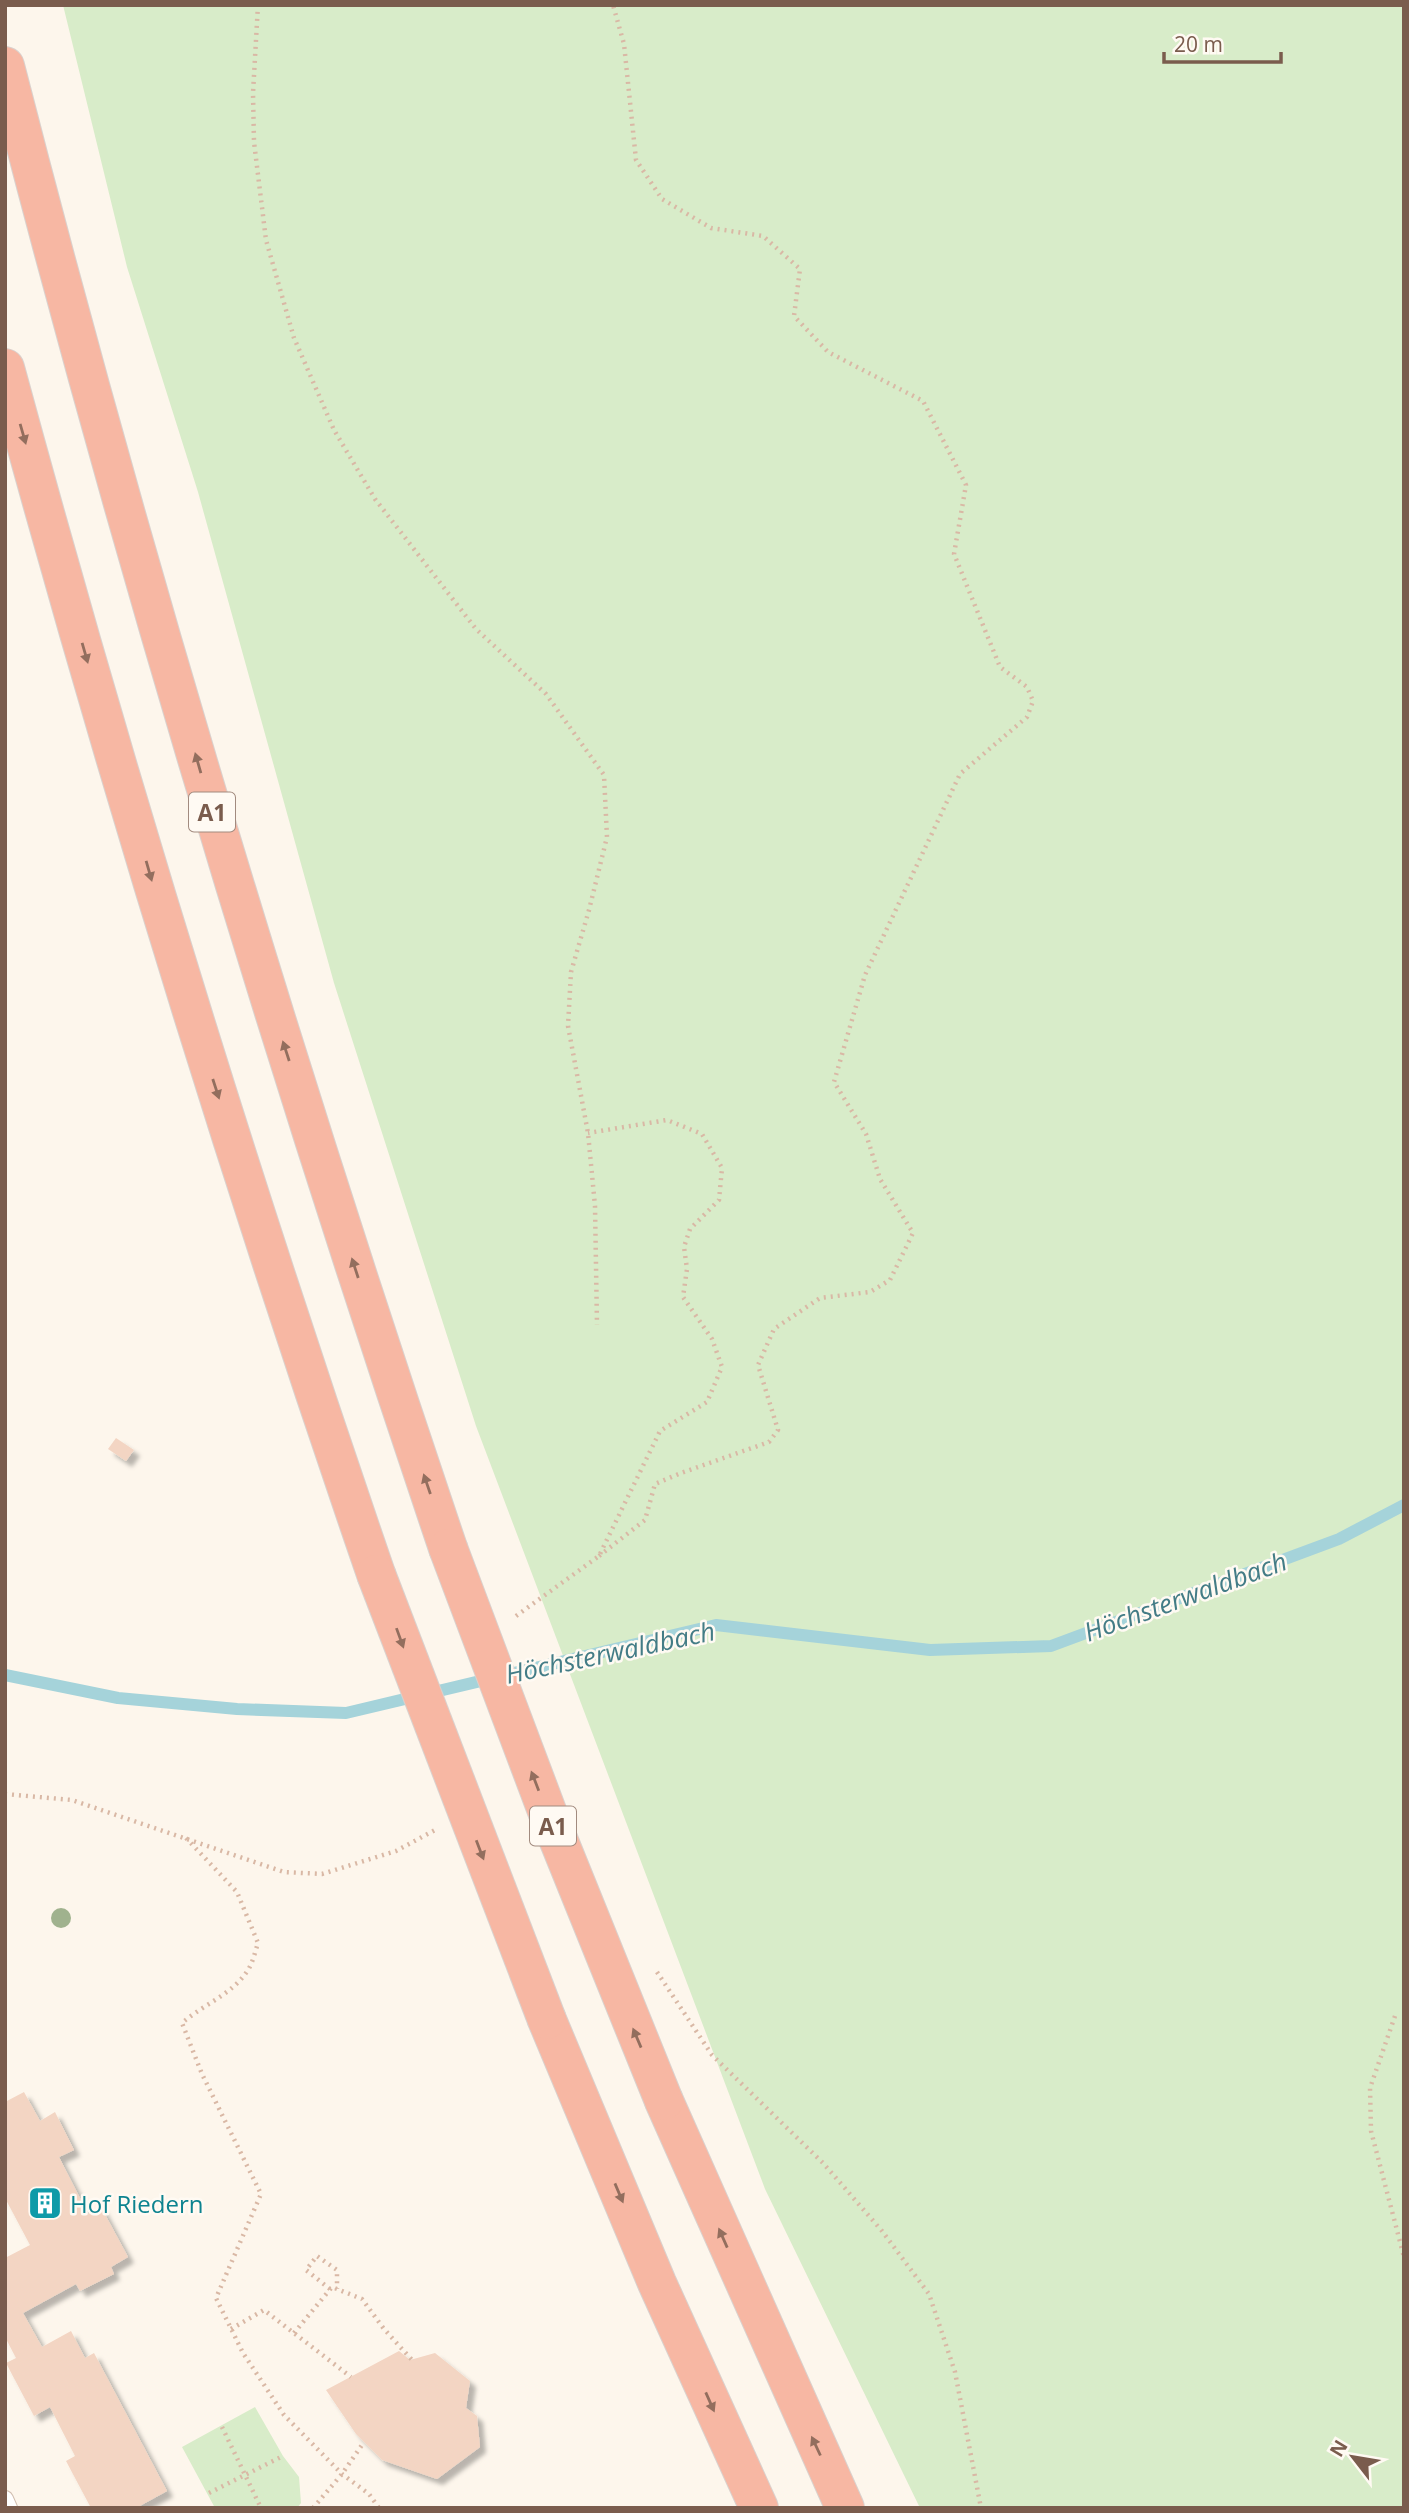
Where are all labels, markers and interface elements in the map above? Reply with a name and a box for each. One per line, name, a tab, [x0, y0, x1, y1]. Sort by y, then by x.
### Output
scale bar	[1164, 21, 1281, 65]
text: 20 m	[1174, 30, 1223, 58]
one-way arrow	[19, 424, 29, 445]
one-way arrow	[81, 643, 91, 664]
one-way arrow	[193, 752, 203, 773]
road number: A1	[189, 792, 235, 832]
one-way arrow	[144, 861, 154, 882]
one-way arrow	[280, 1040, 291, 1061]
one-way arrow	[211, 1078, 221, 1099]
one-way arrow	[349, 1257, 359, 1278]
one-way arrow	[421, 1473, 431, 1494]
water label: Höchsterwaldbach	[1079, 1543, 1291, 1649]
water label: Höchsterwaldbach	[502, 1612, 718, 1692]
one-way arrow	[394, 1627, 405, 1648]
one-way arrow	[530, 1771, 541, 1792]
road number: A1	[530, 1806, 576, 1845]
one-way arrow	[475, 1840, 486, 1861]
one-way arrow	[632, 2028, 643, 2049]
one-way arrow	[614, 2183, 625, 2204]
building icon: Hof Riedern	[26, 2184, 64, 2222]
place label: Hof Riedern	[70, 2187, 203, 2220]
one-way arrow	[717, 2228, 729, 2248]
one-way arrow	[705, 2391, 716, 2412]
north arrow	[1318, 2422, 1388, 2492]
text: N	[1323, 2435, 1354, 2462]
one-way arrow	[810, 2436, 822, 2456]

